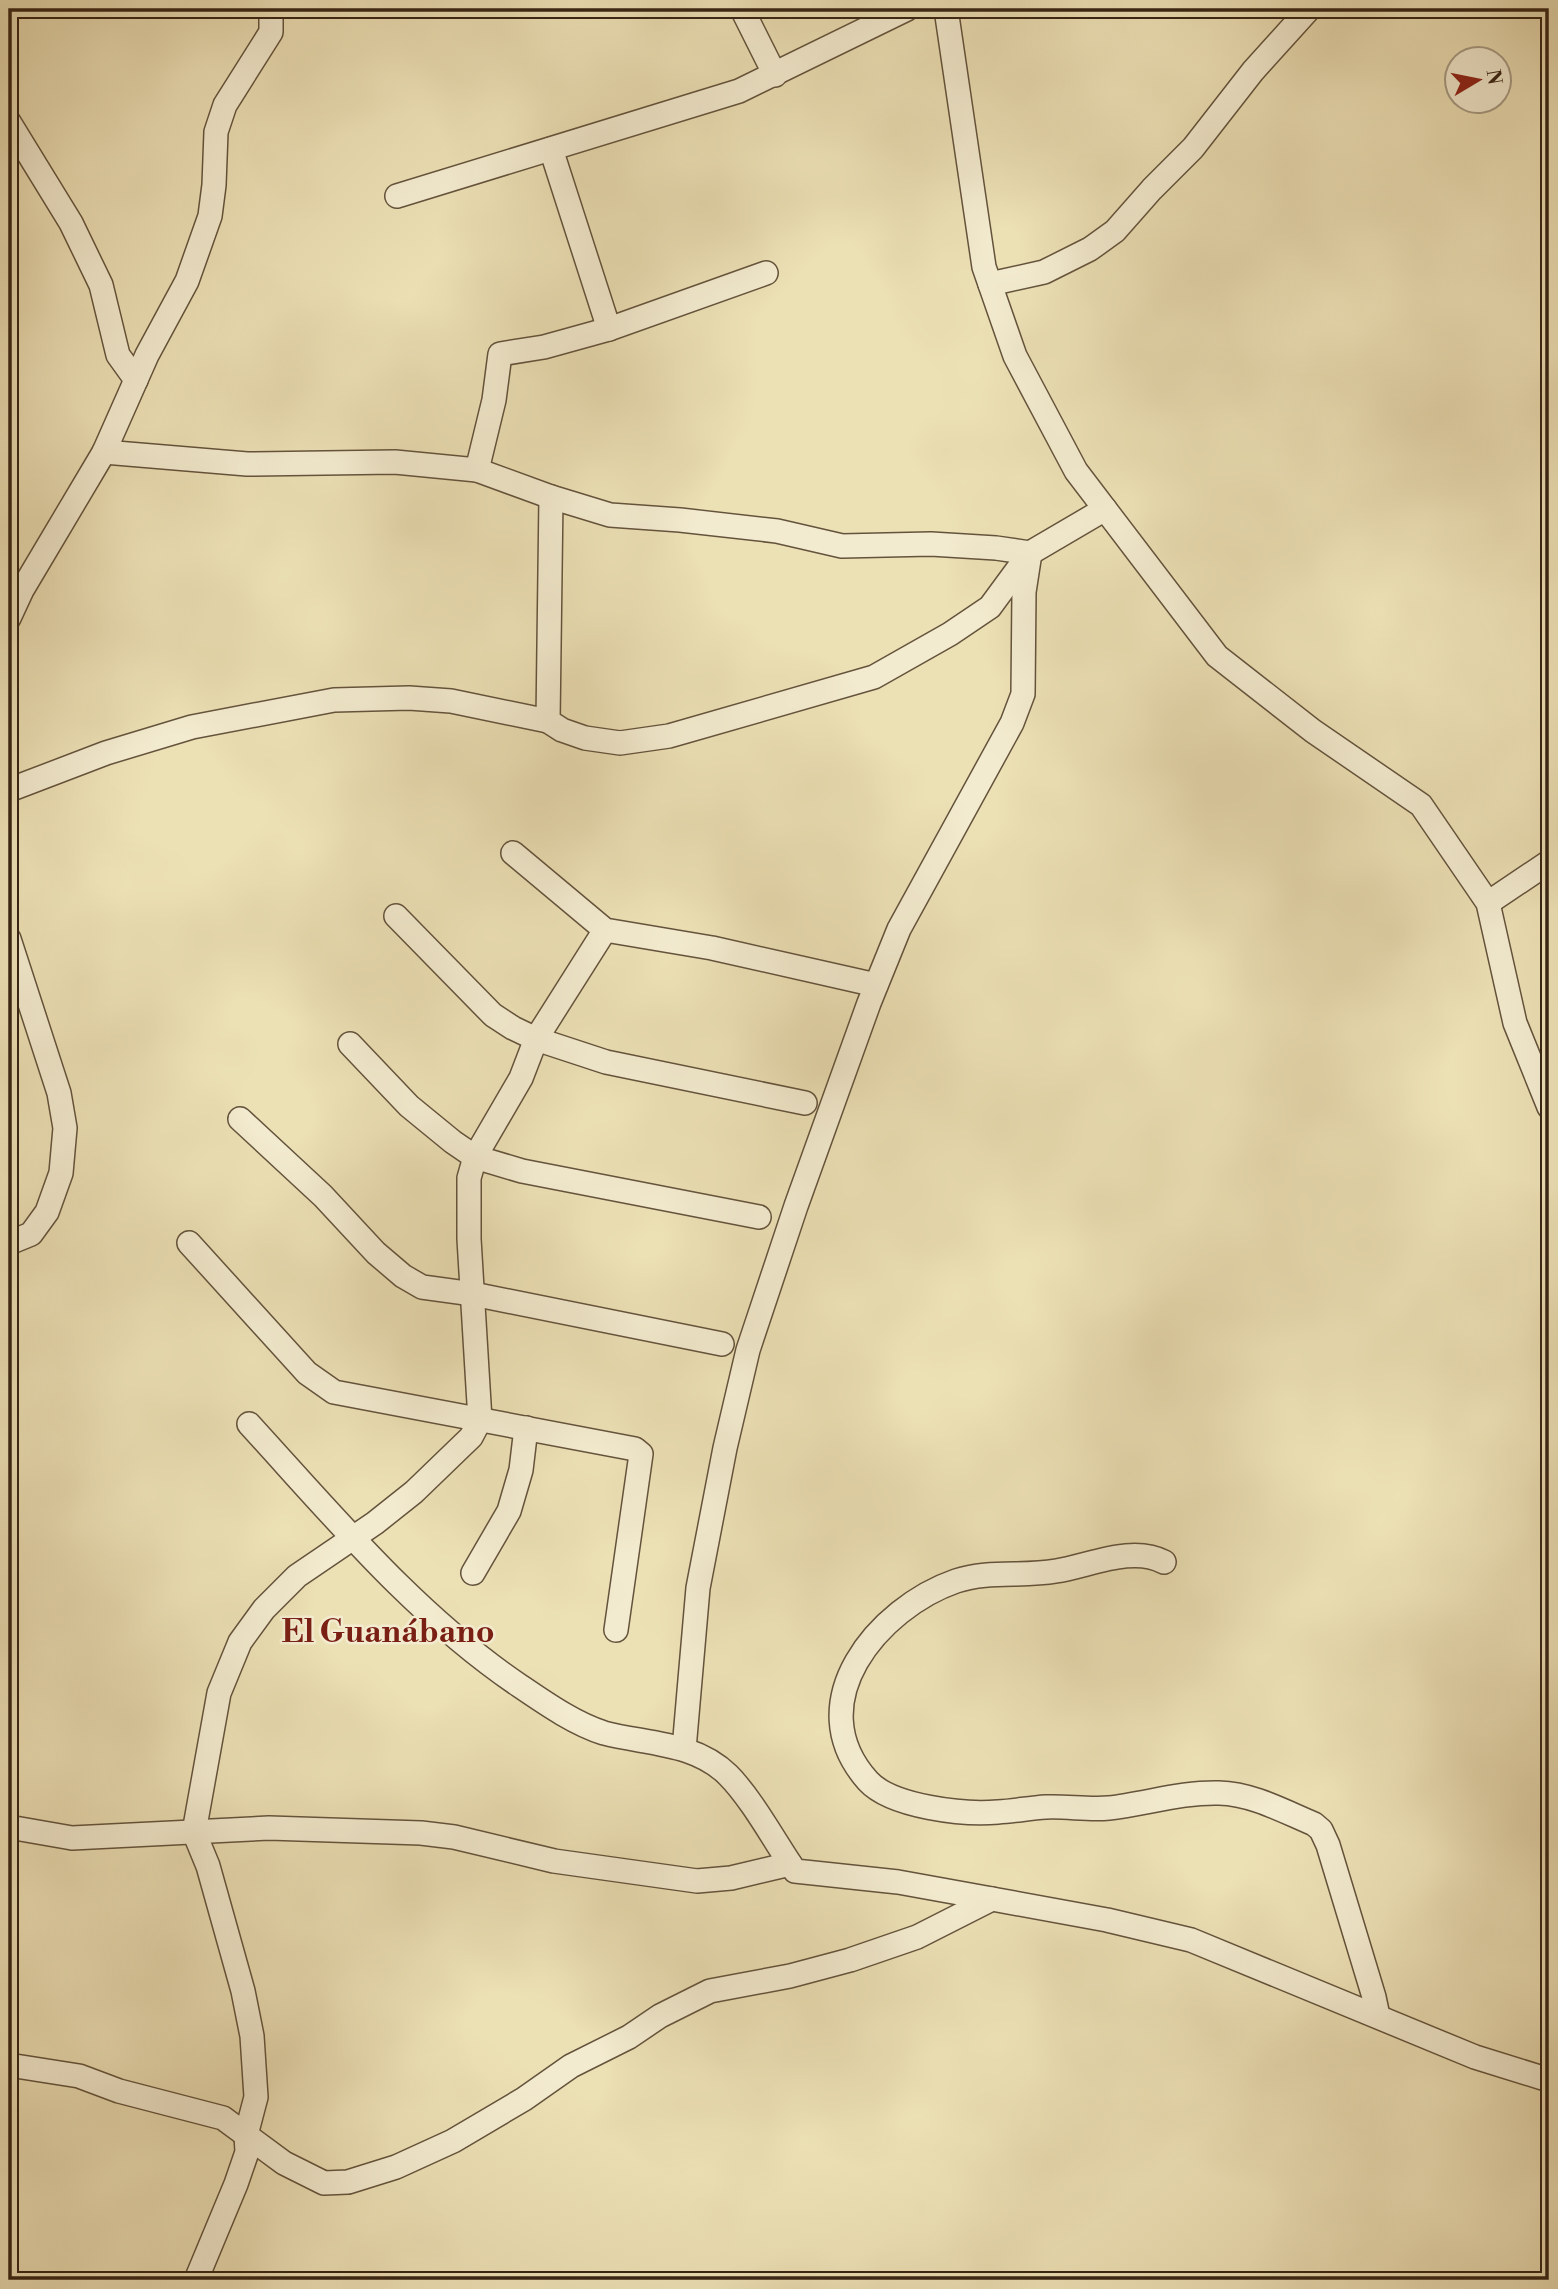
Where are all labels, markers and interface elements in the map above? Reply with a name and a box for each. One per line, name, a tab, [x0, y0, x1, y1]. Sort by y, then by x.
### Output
north arrow	[1442, 46, 1512, 116]
text: N	[1481, 68, 1507, 87]
district label: El Guanábano	[281, 1612, 495, 1652]

